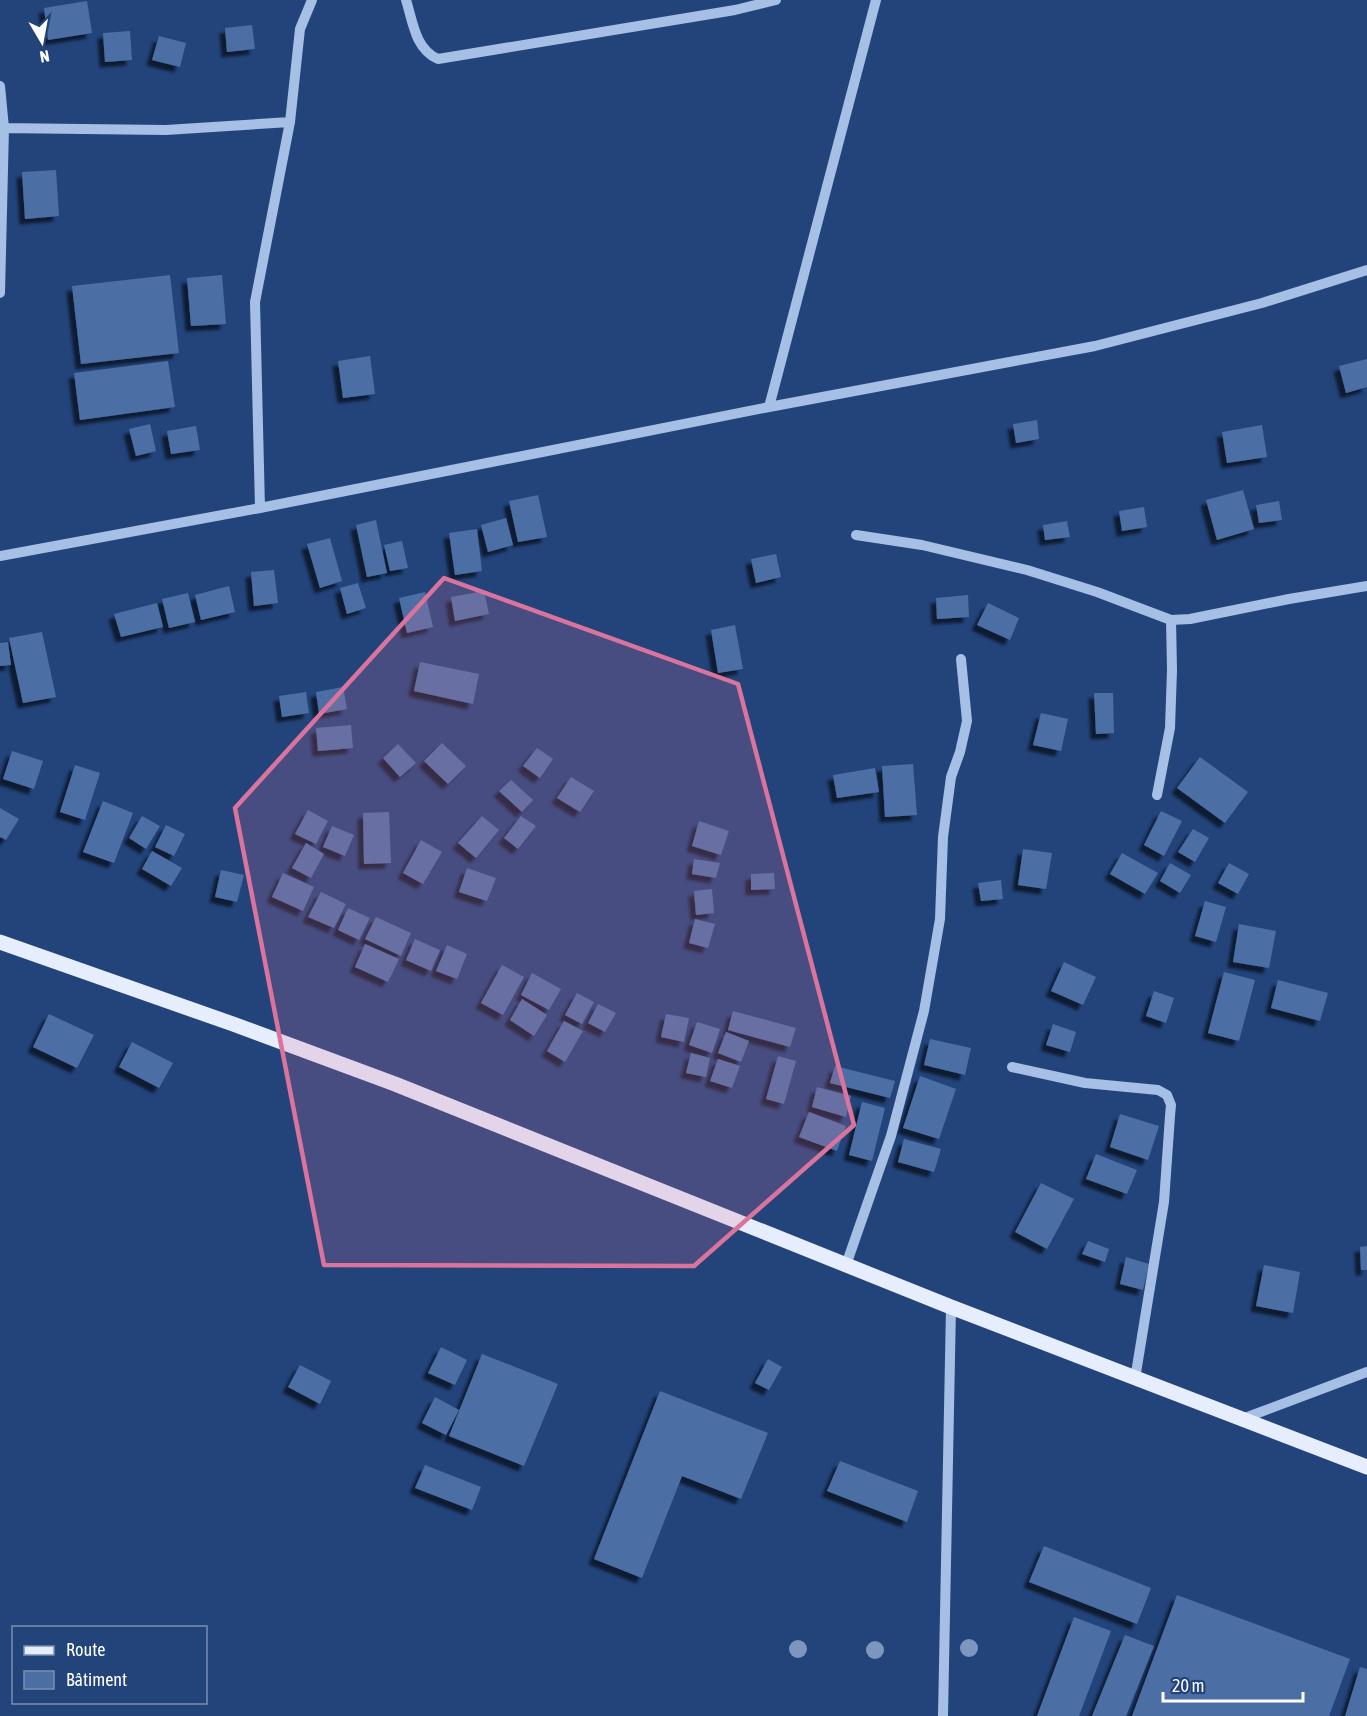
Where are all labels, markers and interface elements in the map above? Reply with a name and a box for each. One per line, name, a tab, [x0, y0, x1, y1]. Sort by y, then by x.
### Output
north arrow	[12, 12, 72, 72]
text: N	[38, 47, 51, 66]
legend	[12, 1626, 207, 1704]
text: Route	[66, 1639, 105, 1660]
scale bar	[1163, 1665, 1302, 1703]
text: Bâtiment	[66, 1669, 127, 1690]
text: 20 m	[1172, 1675, 1204, 1696]

